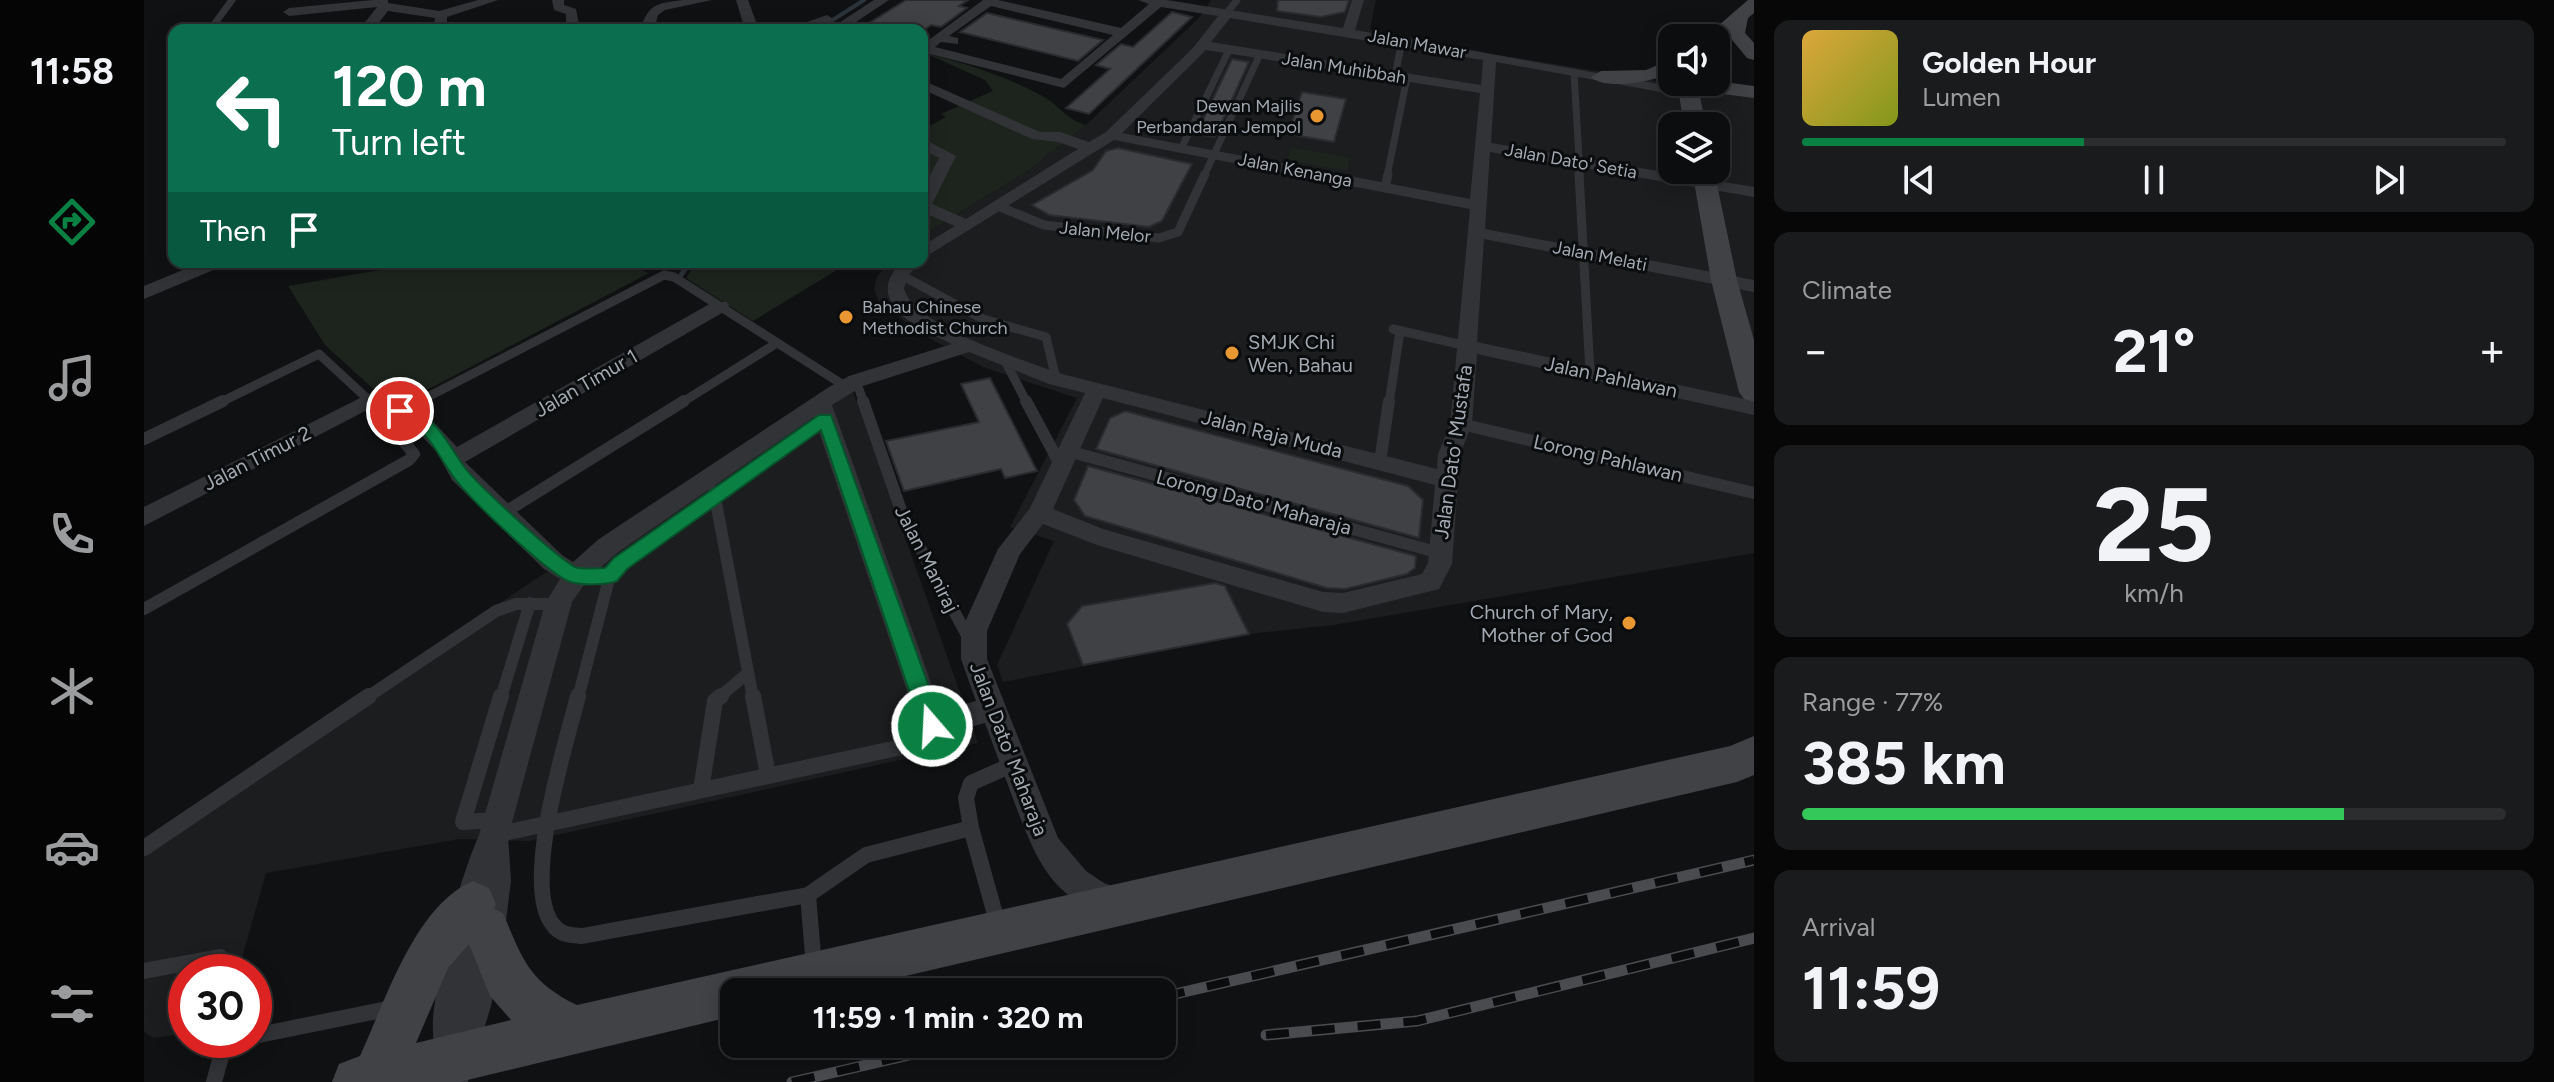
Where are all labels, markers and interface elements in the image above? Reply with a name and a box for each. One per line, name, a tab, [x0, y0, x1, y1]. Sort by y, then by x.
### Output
map controls	[1658, 24, 1730, 184]
button: sound	[1658, 24, 1730, 96]
street label: Jalan Mawar	[1366, 25, 1468, 63]
text: Golden Hour	[1922, 44, 2096, 81]
street label: Jalan Muhibbah	[1280, 47, 1408, 89]
text: 11:58	[30, 50, 114, 93]
text: 120 m	[332, 53, 487, 120]
icon: left	[200, 56, 304, 160]
text: Lumen	[1922, 81, 2001, 113]
place label: Dewan Majlis Perbandaran Jempol	[1136, 95, 1301, 138]
marker: Dewan Majlis Perbandaran Jempol	[1308, 107, 1326, 125]
button: layers	[1658, 112, 1730, 184]
text: Turn left	[332, 121, 466, 164]
street label: Jalan Dato' Setia	[1503, 139, 1639, 183]
street label: Jalan Kenanga	[1236, 148, 1354, 192]
icon: previous	[1897, 158, 1941, 202]
icon: pause	[2132, 158, 2176, 202]
icon: next	[2367, 158, 2411, 202]
icon: directions	[44, 194, 100, 250]
icon: arrive	[282, 208, 326, 252]
text: Then	[200, 212, 266, 249]
street label: Jalan Melor	[1058, 216, 1152, 248]
street label: Jalan Melati	[1551, 236, 1649, 276]
text: Climate	[1802, 274, 1892, 306]
place label: Bahau Chinese Methodist Church	[862, 296, 1008, 339]
marker: Bahau Chinese Methodist Church	[837, 308, 855, 326]
text: 21°	[2113, 315, 2195, 387]
text: −	[1802, 324, 1829, 377]
text: +	[2479, 324, 2506, 377]
place label: SMJK Chi Wen, Bahau	[1248, 330, 1353, 377]
street label: Jalan Timur 1	[530, 344, 642, 422]
marker: SMJK Chi Wen, Bahau	[1223, 344, 1241, 362]
icon: music	[44, 350, 100, 406]
street label: Jalan Pahlawan	[1542, 351, 1680, 403]
street label: Jalan Dato' Mustafa	[1429, 363, 1477, 541]
pin	[366, 377, 434, 445]
icon: arrive	[378, 389, 422, 433]
street label: Jalan Raja Muda	[1199, 405, 1345, 463]
street label: Jalan Timur 2	[199, 421, 315, 495]
street label: Lorong Pahlawan	[1531, 429, 1685, 487]
text: 25	[2094, 462, 2214, 587]
street label: Lorong Dato' Maharaja	[1154, 464, 1354, 540]
street label: Jalan Maniraj	[890, 502, 964, 616]
icon: phone	[44, 506, 100, 562]
text: km/h	[2124, 577, 2184, 609]
place label: Church of Mary, Mother of God	[1470, 600, 1613, 647]
marker: Church of Mary, Mother of God	[1620, 614, 1638, 632]
street label: Jalan Dato' Maharaja	[965, 659, 1053, 839]
icon: climate	[44, 663, 100, 719]
position arrow	[890, 684, 974, 768]
text: Range · 77%	[1802, 686, 1943, 718]
text: 385 km	[1802, 727, 2006, 799]
icon: car	[44, 819, 100, 875]
text: Arrival	[1802, 911, 1875, 943]
text: 11:59	[1802, 952, 1940, 1024]
speed limit sign: 30	[168, 954, 272, 1058]
icon: filters	[44, 976, 100, 1032]
text: 11:59 · 1 min · 320 m	[813, 999, 1084, 1036]

